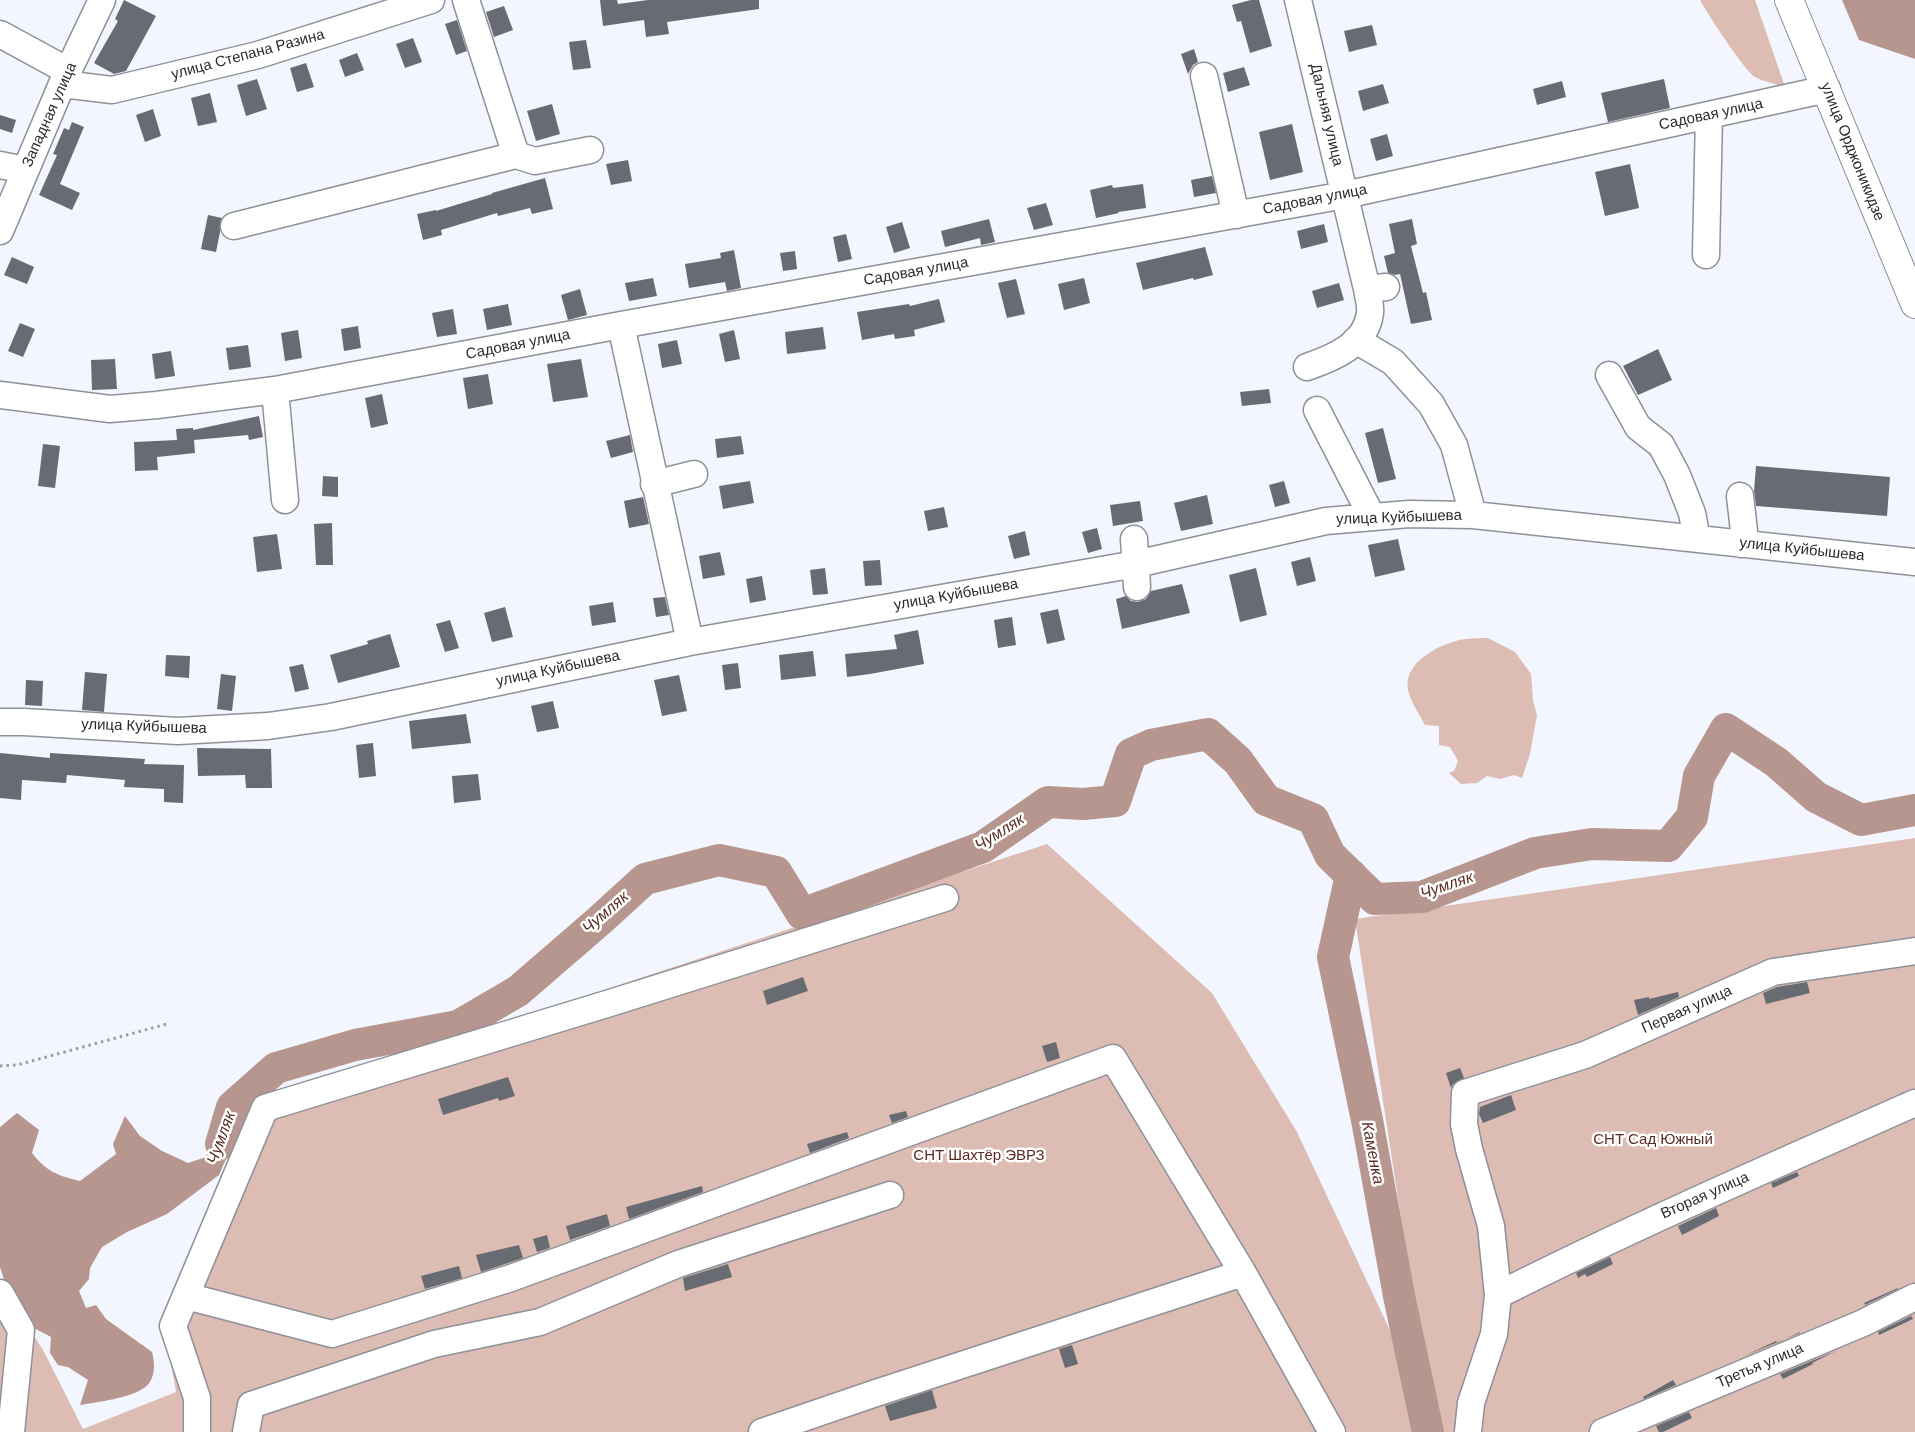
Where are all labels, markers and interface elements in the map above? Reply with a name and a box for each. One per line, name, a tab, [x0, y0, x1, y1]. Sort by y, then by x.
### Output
street label: улица Степана Разина	[169, 26, 327, 84]
street label: Западная улица	[19, 60, 81, 170]
street label: Дальняя улица	[1305, 62, 1347, 168]
street label: улица Орджоникидзе	[1816, 80, 1888, 224]
street label: Садовая улица	[1657, 95, 1765, 135]
street label: Садовая улица	[1261, 181, 1369, 219]
street label: Садовая улица	[862, 254, 970, 290]
street label: Садовая улица	[464, 326, 572, 364]
street label: улица Куйбышева	[1336, 507, 1462, 529]
street label: улица Куйбышева	[1739, 534, 1865, 566]
street label: улица Куйбышева	[893, 575, 1019, 615]
street label: улица Куйбышева	[495, 647, 621, 691]
street label: улица Куйбышева	[81, 716, 207, 738]
water label: Чумляк	[972, 810, 1028, 856]
water label: Чумляк	[1418, 868, 1476, 904]
water label: Чумляк	[579, 888, 633, 938]
street label: Первая улица	[1639, 982, 1735, 1038]
water label: Чумляк	[204, 1109, 240, 1167]
water label: Каменка	[1357, 1120, 1387, 1186]
park label: СНТ Сад Южный	[1593, 1131, 1713, 1149]
park label: СНТ Шахтёр ЭВРЗ	[913, 1147, 1045, 1165]
street label: Вторая улица	[1658, 1169, 1752, 1223]
street label: Третья улица	[1714, 1340, 1806, 1392]

